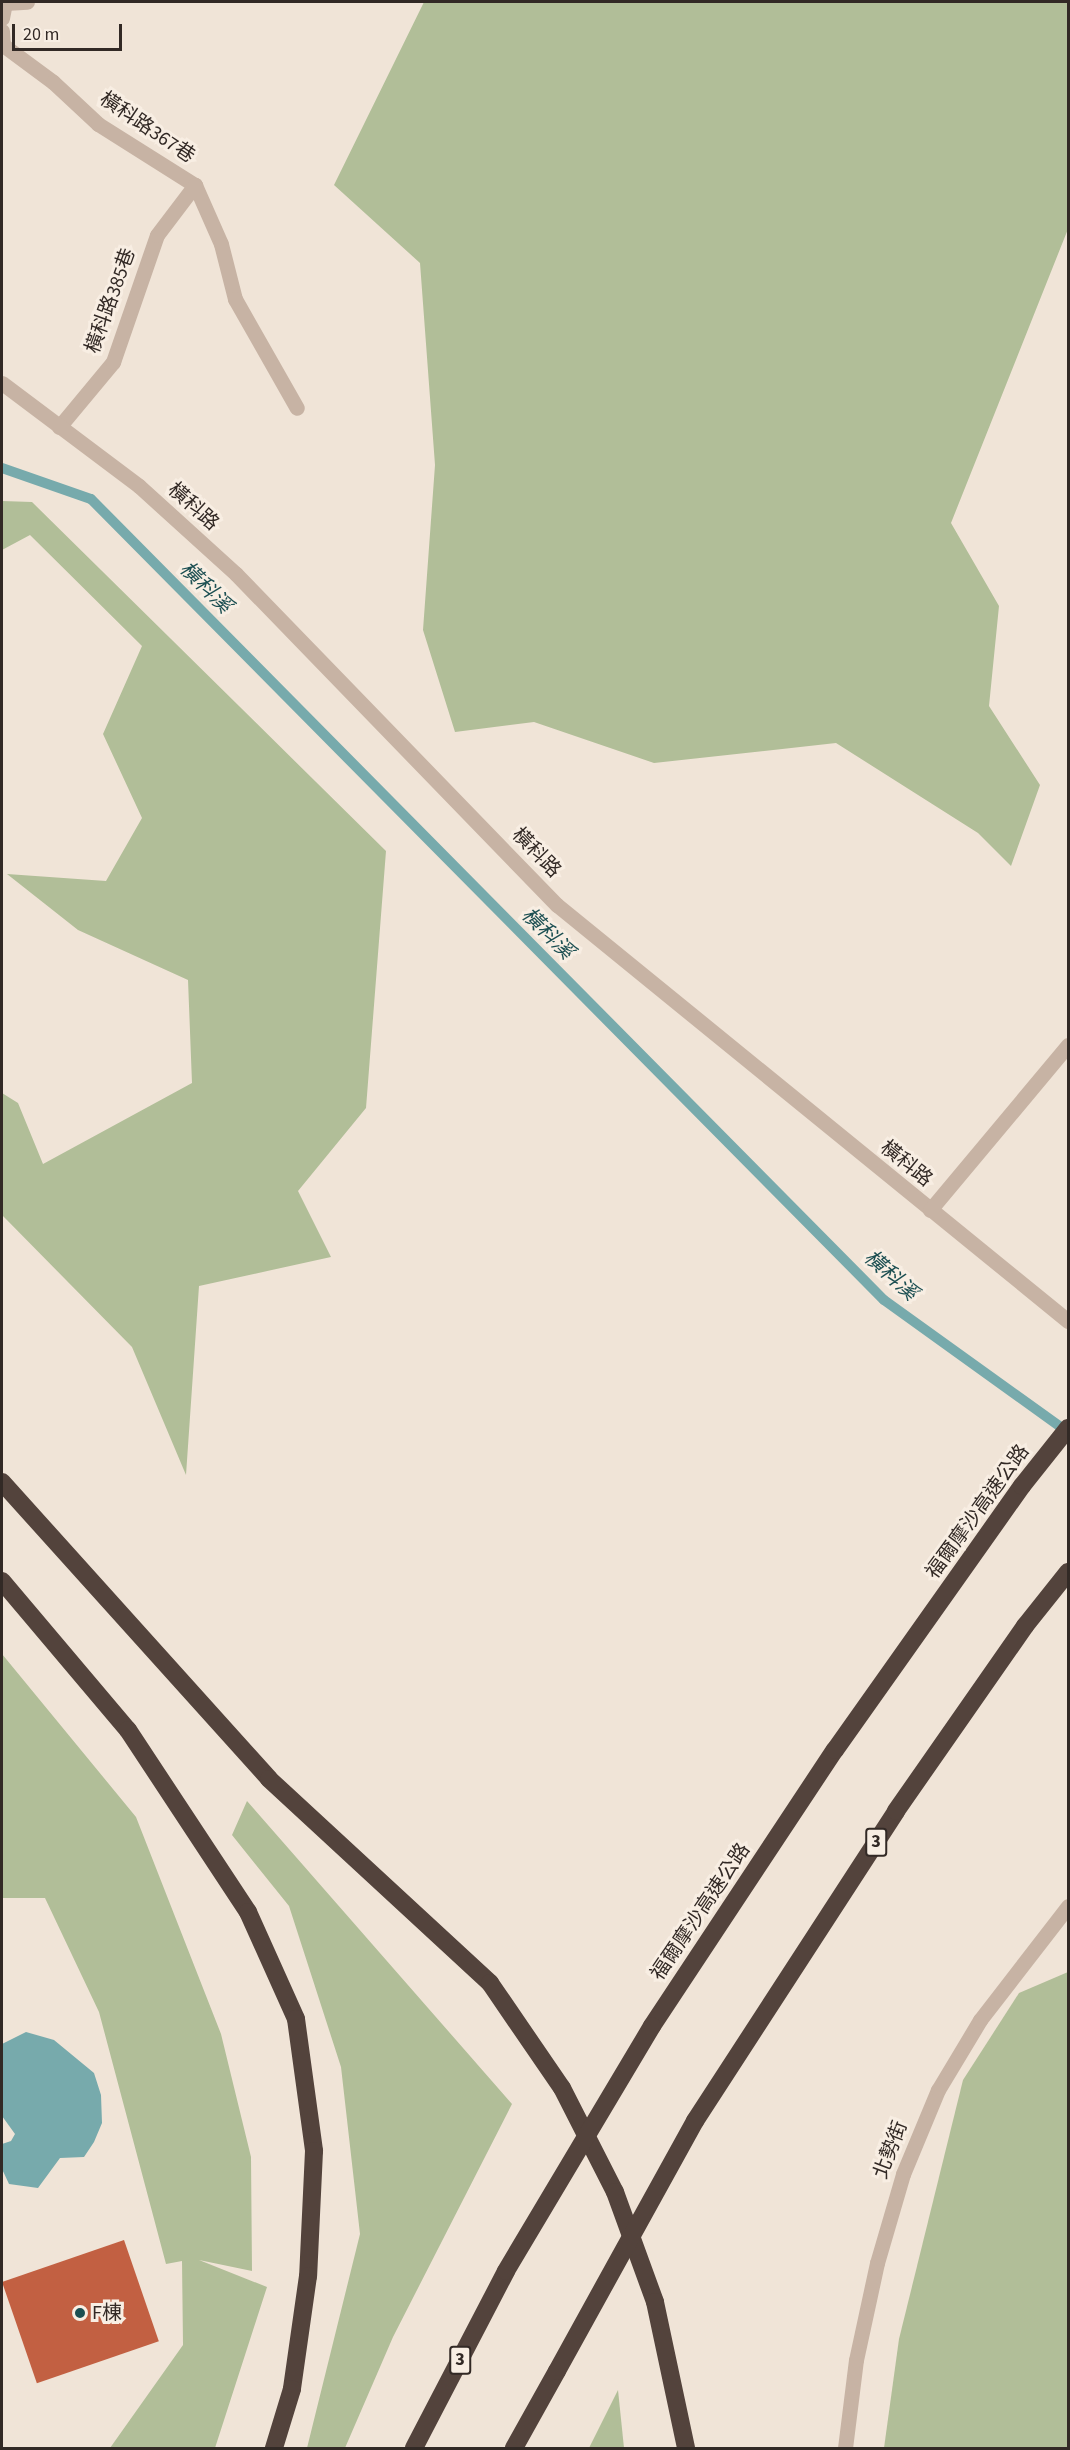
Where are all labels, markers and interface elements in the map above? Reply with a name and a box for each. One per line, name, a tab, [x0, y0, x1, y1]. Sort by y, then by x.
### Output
scale bar	[15, 12, 124, 50]
text: 20 m	[23, 22, 59, 47]
street label: 橫科路367巷	[95, 87, 199, 169]
street label: 橫科路385巷	[81, 245, 141, 357]
street label: 橫科路	[163, 478, 223, 536]
water label: 橫科溪	[175, 556, 237, 618]
street label: 橫科路	[507, 823, 565, 883]
water label: 橫科溪	[517, 902, 579, 964]
street label: 橫科路	[875, 1136, 937, 1192]
water label: 橫科溪	[859, 1245, 923, 1305]
street label: 福爾摩沙高速公路	[921, 1440, 1035, 1584]
road number: 3	[864, 1827, 888, 1857]
street label: 福爾摩沙高速公路	[646, 1839, 756, 1985]
street label: 北勢街	[869, 2118, 913, 2182]
place label: F棟	[92, 2301, 122, 2325]
marker: F棟	[73, 2306, 87, 2320]
road number: 3	[448, 2345, 472, 2375]

